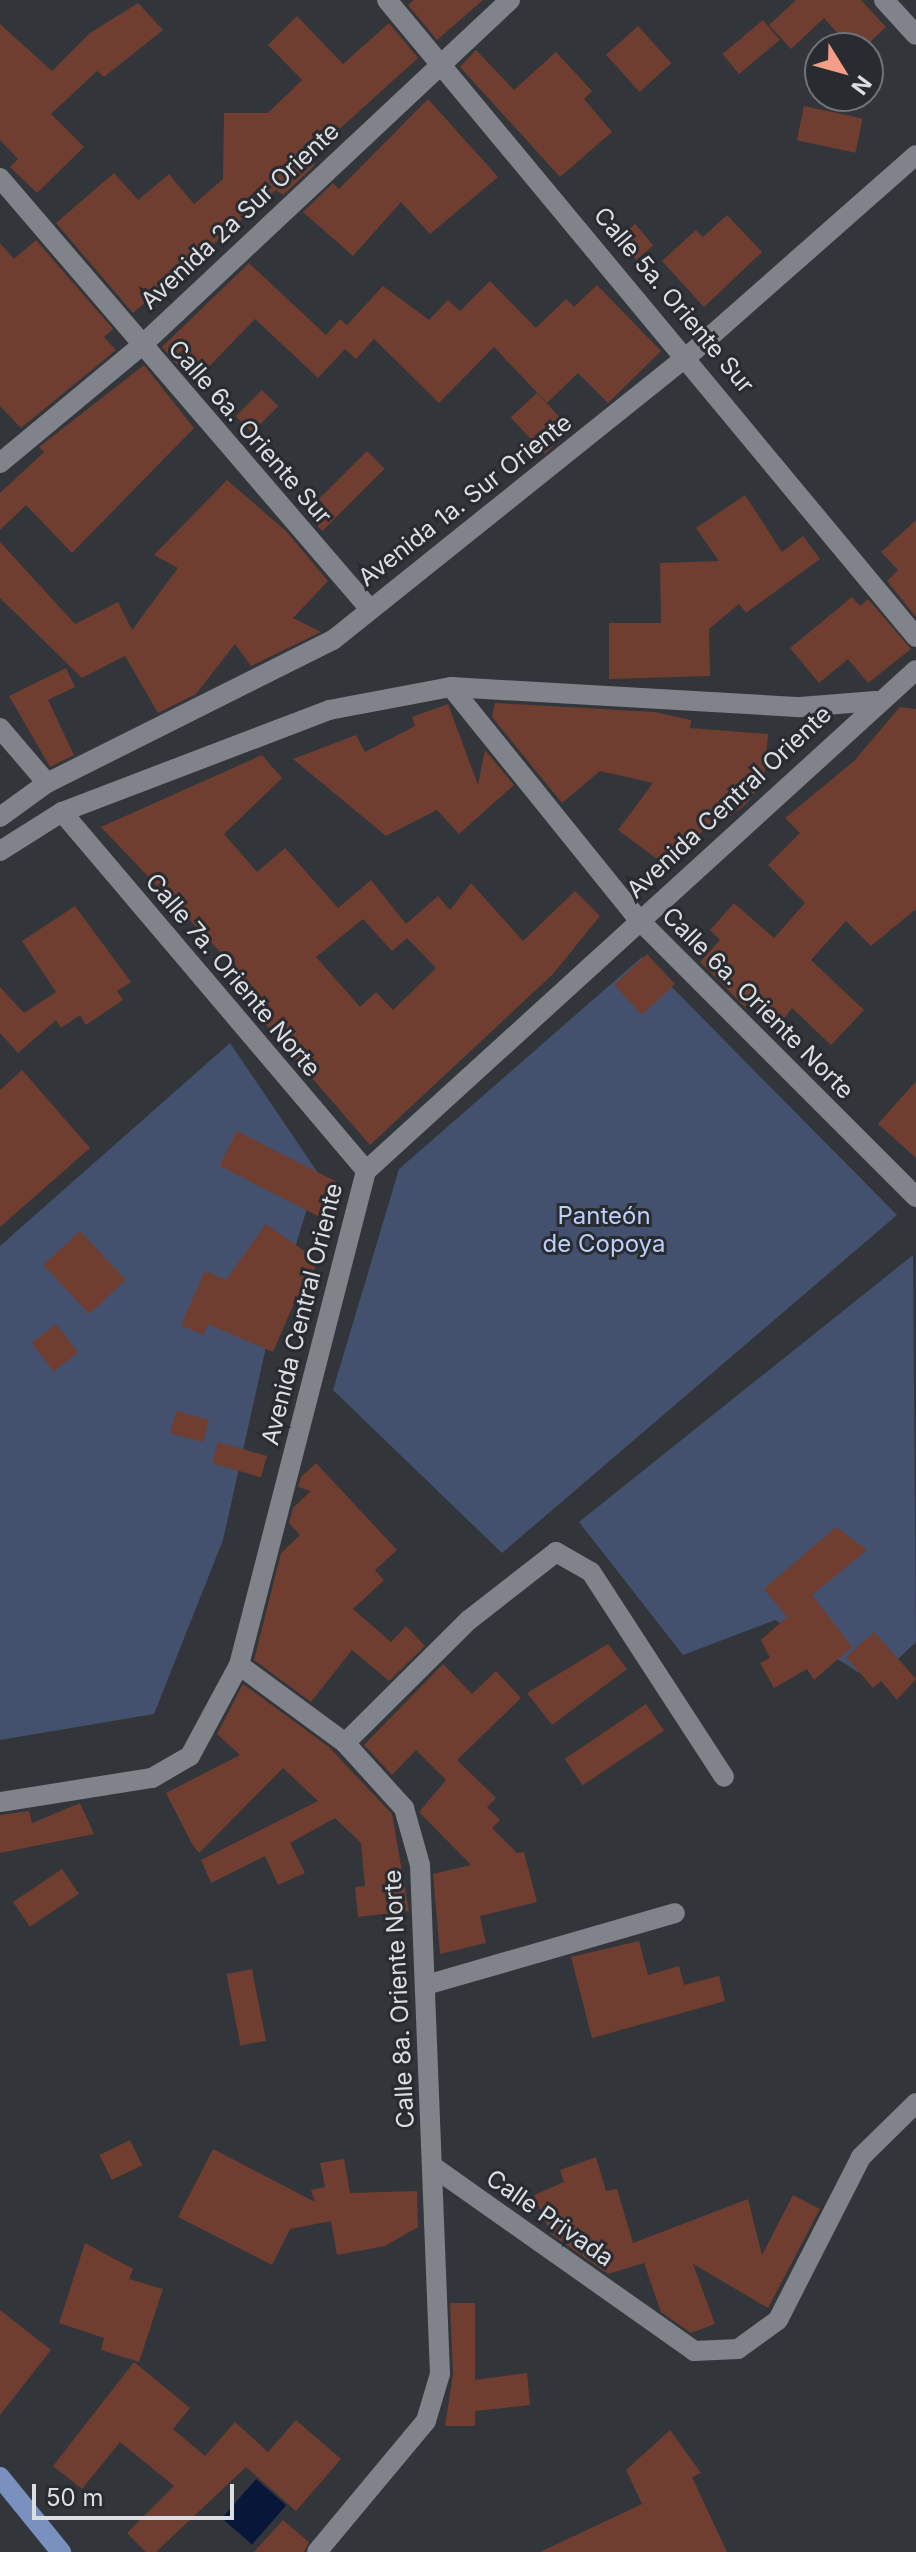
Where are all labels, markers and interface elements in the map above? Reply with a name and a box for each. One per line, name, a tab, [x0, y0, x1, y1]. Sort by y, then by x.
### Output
north arrow	[804, 32, 884, 112]
text: N	[846, 71, 877, 100]
street label: Avenida 2a Sur Oriente	[135, 117, 345, 315]
street label: Calle 5a. Oriente Sur	[588, 201, 760, 399]
street label: Calle 6a. Oriente Sur	[162, 334, 338, 530]
street label: Avenida 1a. Sur Oriente	[353, 408, 577, 592]
street label: Avenida Central Oriente	[621, 700, 837, 904]
street label: Calle 7a. Oriente Norte	[139, 867, 327, 1083]
street label: Calle 6a. Oriente Norte	[656, 901, 860, 1105]
street label: Avenida Central Oriente	[256, 1180, 348, 1448]
park label: Panteón de Copoya	[543, 1202, 665, 1258]
street label: Calle 8a. Oriente Norte	[378, 1869, 420, 2129]
street label: Calle Privada	[481, 2163, 619, 2273]
scale bar	[36, 2468, 238, 2518]
text: 50 m	[46, 2483, 104, 2512]

